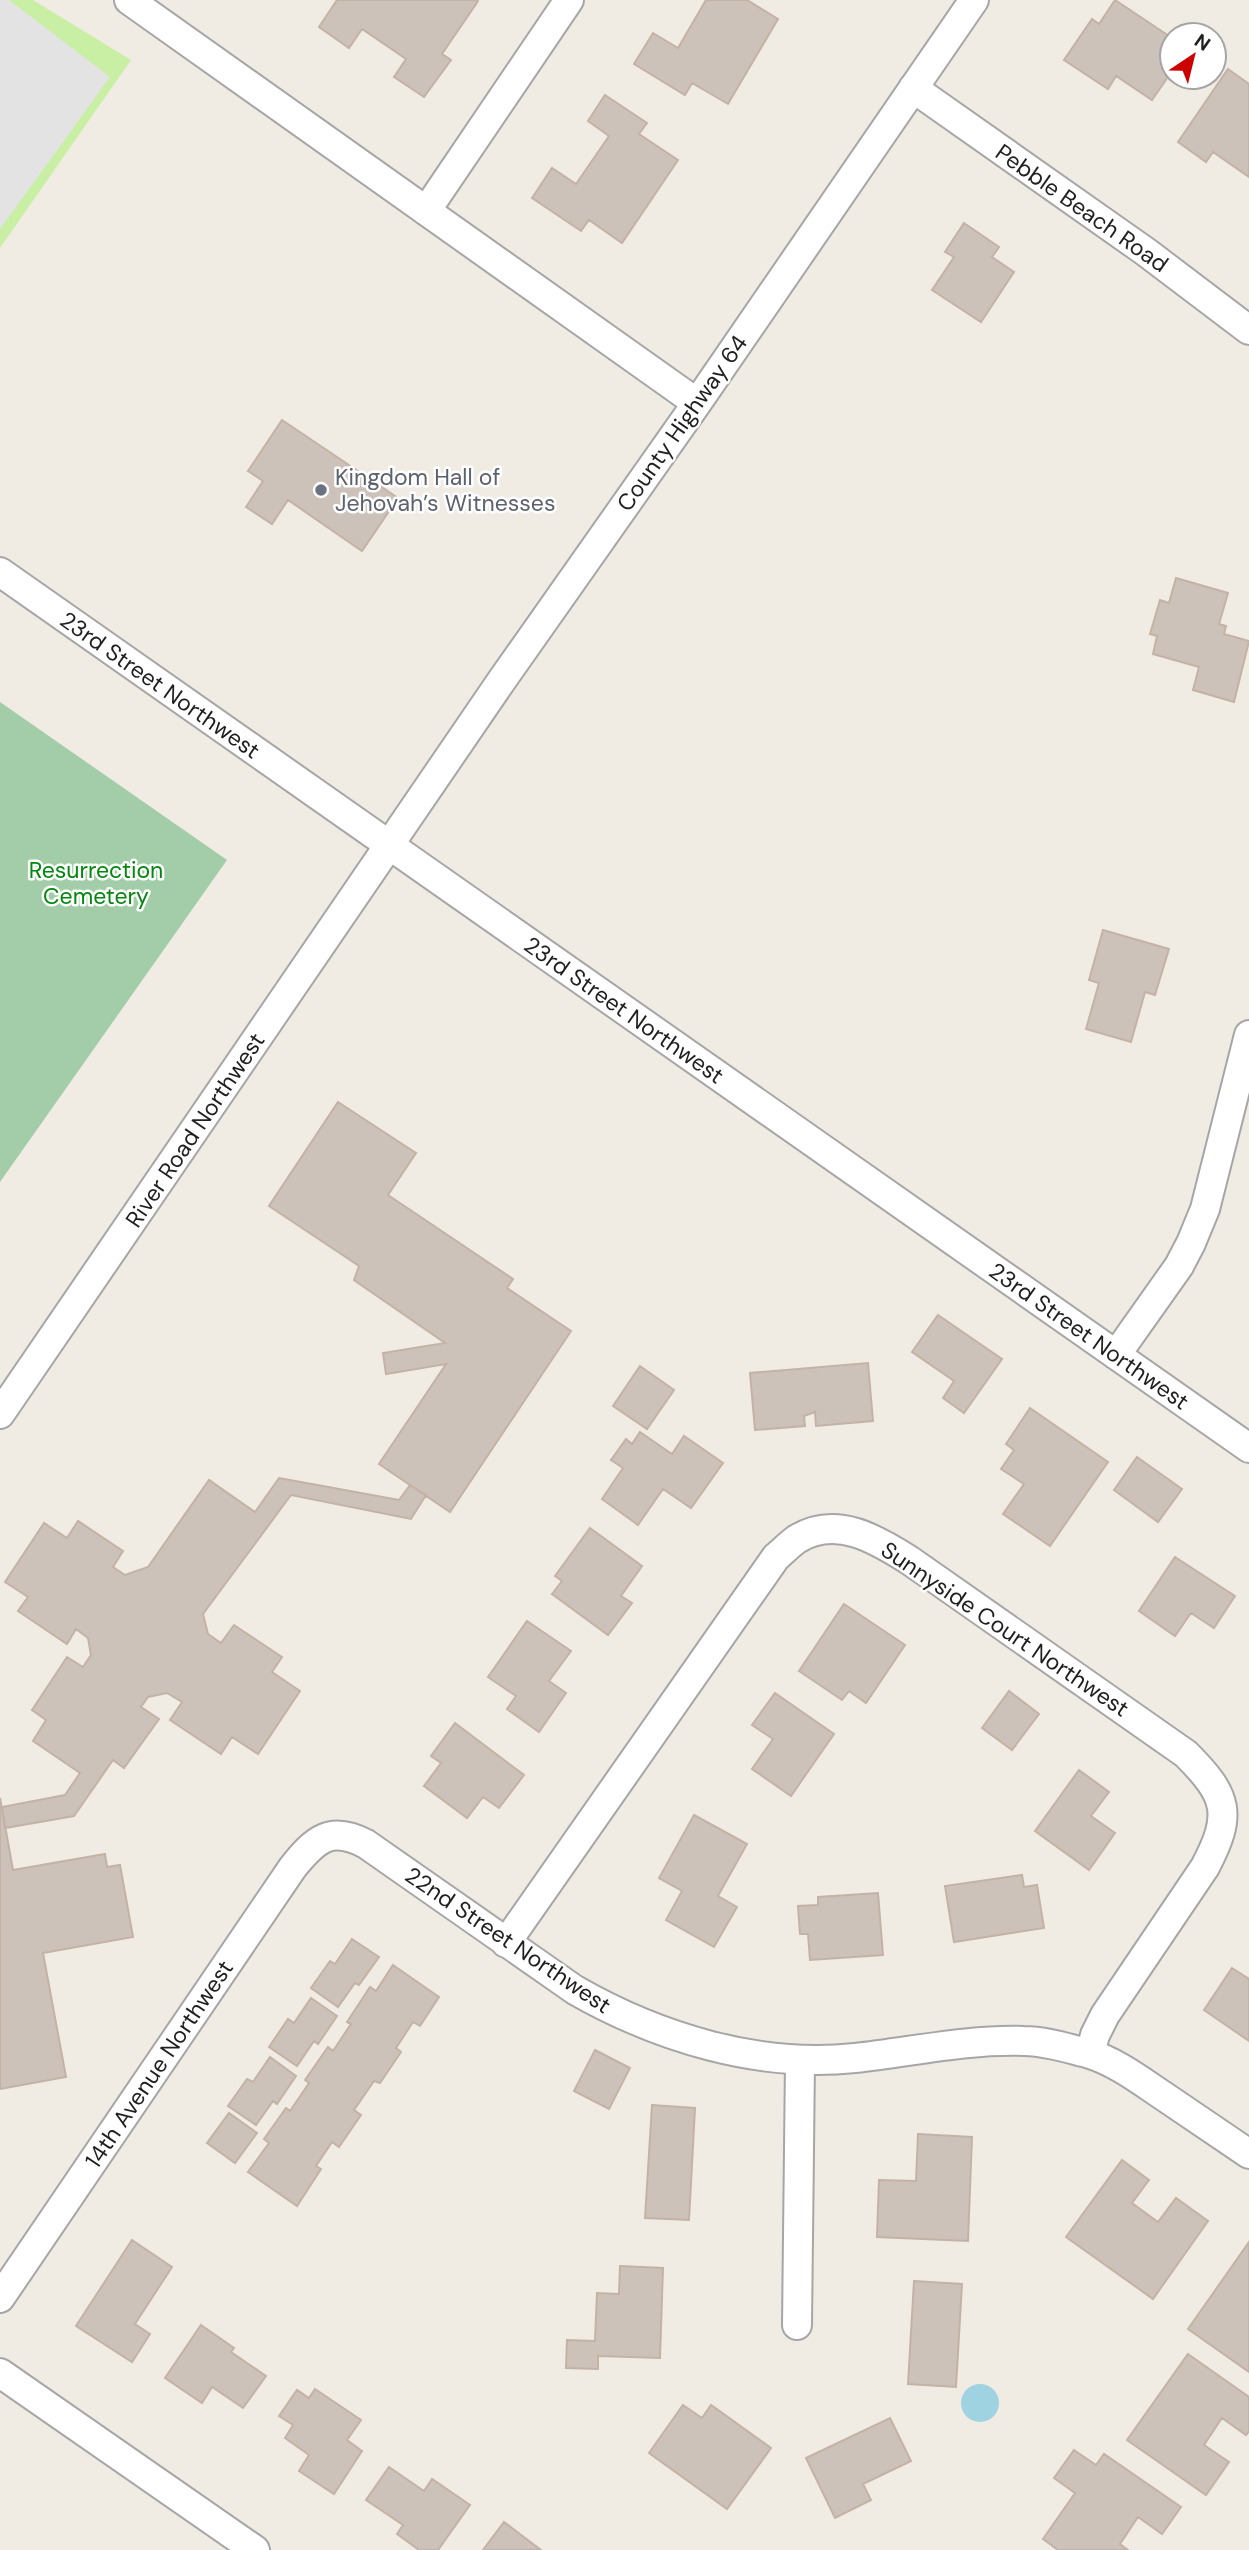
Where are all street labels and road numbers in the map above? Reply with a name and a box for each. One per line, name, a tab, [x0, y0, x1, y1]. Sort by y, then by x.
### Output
street label: Pebble Beach Road	[990, 137, 1174, 279]
street label: County Highway 64	[610, 329, 754, 517]
street label: 23rd Street Northwest	[54, 605, 266, 765]
street label: 23rd Street Northwest	[518, 930, 730, 1090]
street label: River Road Northwest	[119, 1027, 271, 1233]
street label: 23rd Street Northwest	[983, 1256, 1195, 1416]
street label: Sunnyside Court Northwest	[875, 1535, 1135, 1723]
street label: 22nd Street Northwest	[399, 1860, 617, 2020]
street label: 14th Avenue Northwest	[78, 1954, 240, 2174]

